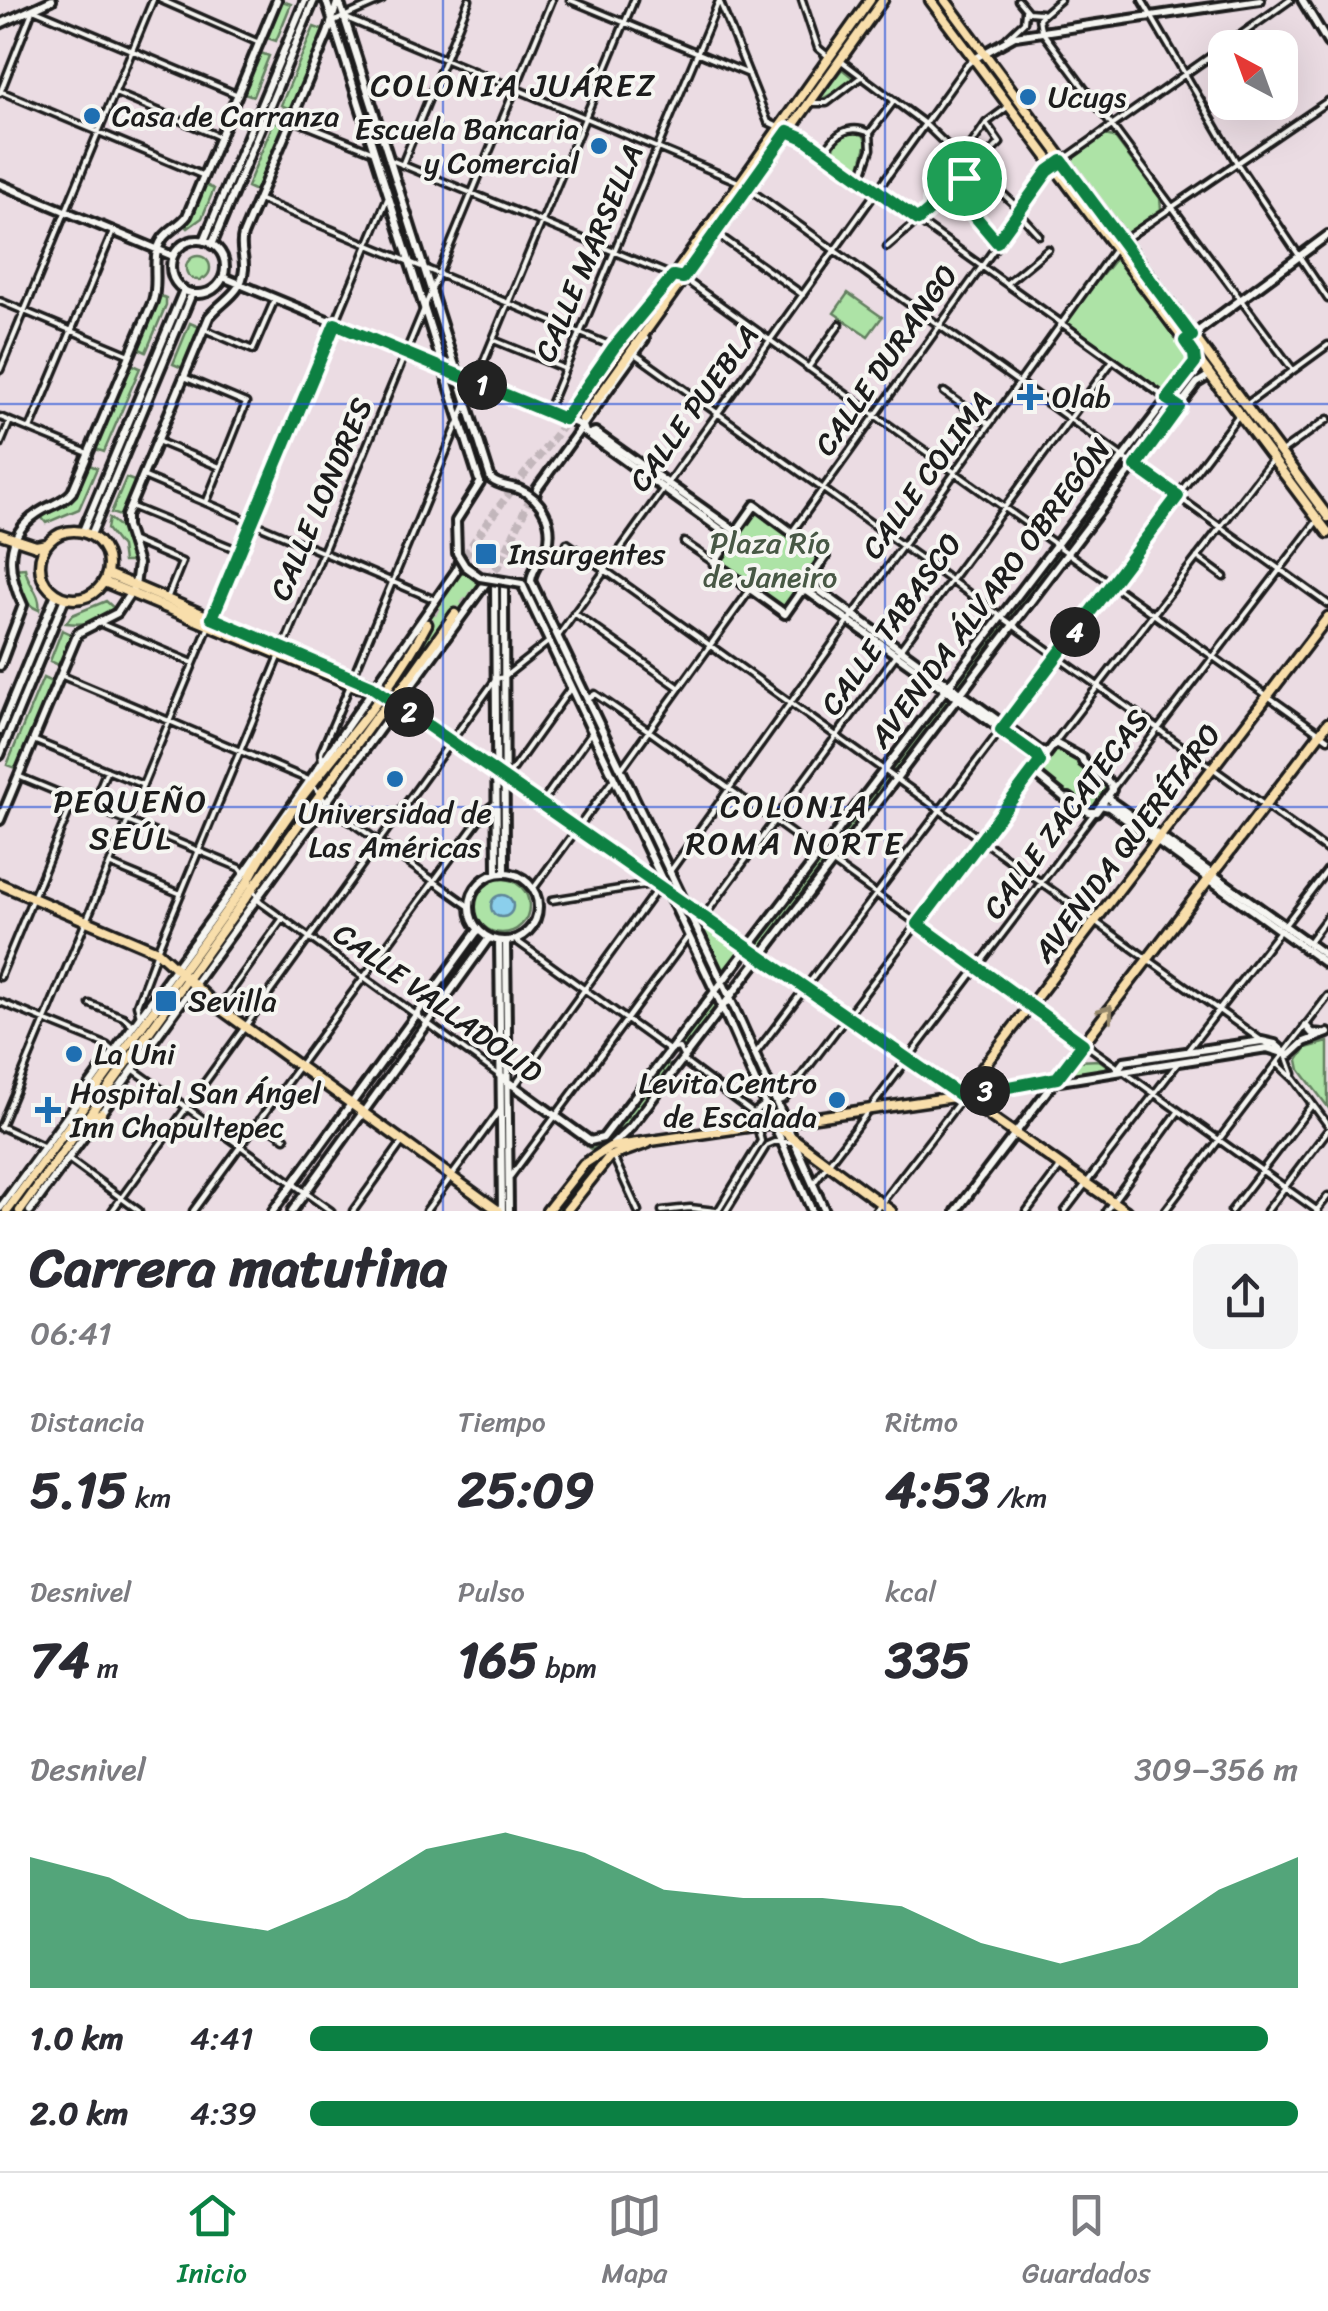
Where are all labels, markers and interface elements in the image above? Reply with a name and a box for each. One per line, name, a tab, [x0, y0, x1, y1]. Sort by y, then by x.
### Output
north arrow	[1208, 30, 1298, 120]
map controls	[1208, 30, 1298, 120]
district label: COLONIA JUÁREZ	[370, 57, 658, 114]
place label: Ucugs	[1048, 70, 1127, 124]
marker: Ucugs	[1017, 86, 1039, 108]
place label: Casa de Carranza	[112, 89, 339, 143]
place label: Escuela Bancaria y Comercial	[355, 102, 580, 190]
marker: Casa de Carranza	[81, 105, 103, 127]
street label: CALLE MARSELLA	[519, 135, 659, 371]
marker: Escuela Bancaria y Comercial	[588, 135, 610, 157]
pin	[922, 136, 1007, 221]
icon: arrive	[937, 151, 992, 206]
street label: CALLE DURANGO	[799, 253, 973, 467]
street label: CALLE PUEBLA	[614, 312, 774, 504]
pin: 1	[457, 360, 507, 410]
text: 1	[476, 360, 488, 409]
place label: Olab	[1052, 370, 1111, 424]
street label: CALLE COLIMA	[847, 379, 1007, 571]
marker: Olab	[1017, 384, 1043, 410]
street label: CALLE LONDRES	[254, 389, 388, 609]
street label: AVENIDA ÁLVARO OBREGÓN	[854, 426, 1125, 761]
park label: Plaza Río de Janeiro	[703, 516, 837, 604]
street label: CALLE TABASCO	[806, 521, 976, 727]
place label: Insurgentes	[507, 527, 666, 581]
marker: Insurgentes	[473, 541, 499, 567]
pin: 4	[1050, 607, 1100, 657]
text: 4	[1066, 607, 1084, 656]
pin: 2	[384, 687, 434, 737]
text: 2	[401, 687, 417, 736]
street label: CALLE ZACATECAS	[968, 697, 1164, 931]
street label: AVENIDA QUERÉTARO	[1018, 711, 1236, 975]
marker: Universidad de Las Américas	[384, 768, 406, 790]
district label: PEQUEÑO SEÚL	[53, 773, 209, 867]
district label: COLONIA ROMA NORTE	[686, 778, 904, 872]
place label: Universidad de Las Américas	[298, 786, 492, 874]
street label: CALLE VALLADOLID	[321, 908, 555, 1098]
place label: Sevilla	[188, 974, 277, 1028]
marker: Sevilla	[153, 988, 179, 1014]
one-way arrow	[1096, 1005, 1113, 1023]
place label: La Uni	[94, 1027, 177, 1081]
marker: La Uni	[63, 1043, 85, 1065]
place label: Levita Centro de Escalada	[638, 1056, 817, 1144]
place label: Hospital San Ángel Inn Chapultepec	[69, 1066, 322, 1154]
pin: 3	[960, 1066, 1010, 1116]
text: 3	[977, 1066, 993, 1115]
marker: Levita Centro de Escalada	[826, 1089, 848, 1111]
marker: Hospital San Ángel Inn Chapultepec	[35, 1097, 61, 1123]
text: Carrera matutina	[30, 1219, 448, 1316]
button: share	[1193, 1244, 1298, 1349]
text: 06:41	[30, 1305, 112, 1362]
text: Distancia	[30, 1397, 145, 1446]
text: Tiempo	[458, 1397, 546, 1446]
text: Ritmo	[885, 1397, 958, 1446]
text: 5.15	[30, 1446, 128, 1535]
text: 25:09	[458, 1446, 594, 1535]
text: 4:53	[885, 1446, 990, 1535]
text: km	[128, 1473, 171, 1522]
text: /km	[990, 1473, 1047, 1522]
text: Desnivel	[30, 1567, 131, 1616]
text: Pulso	[458, 1567, 525, 1616]
text: kcal	[885, 1567, 936, 1616]
text: 74	[30, 1616, 90, 1705]
text: 165	[458, 1616, 538, 1705]
text: 335	[885, 1616, 971, 1705]
text: m	[90, 1643, 119, 1692]
text: bpm	[538, 1643, 597, 1692]
text: Desnivel	[30, 1741, 146, 1798]
text: 309–356 m	[1134, 1741, 1298, 1798]
text: 1.0 km	[30, 2010, 124, 2067]
text: 4:41	[190, 2010, 253, 2067]
text: 2.0 km	[30, 2085, 128, 2142]
text: 4:39	[190, 2085, 257, 2142]
tab: Inicio	[177, 2188, 247, 2297]
tab: Mapa	[602, 2188, 667, 2297]
tab: Guardados	[1022, 2188, 1151, 2297]

